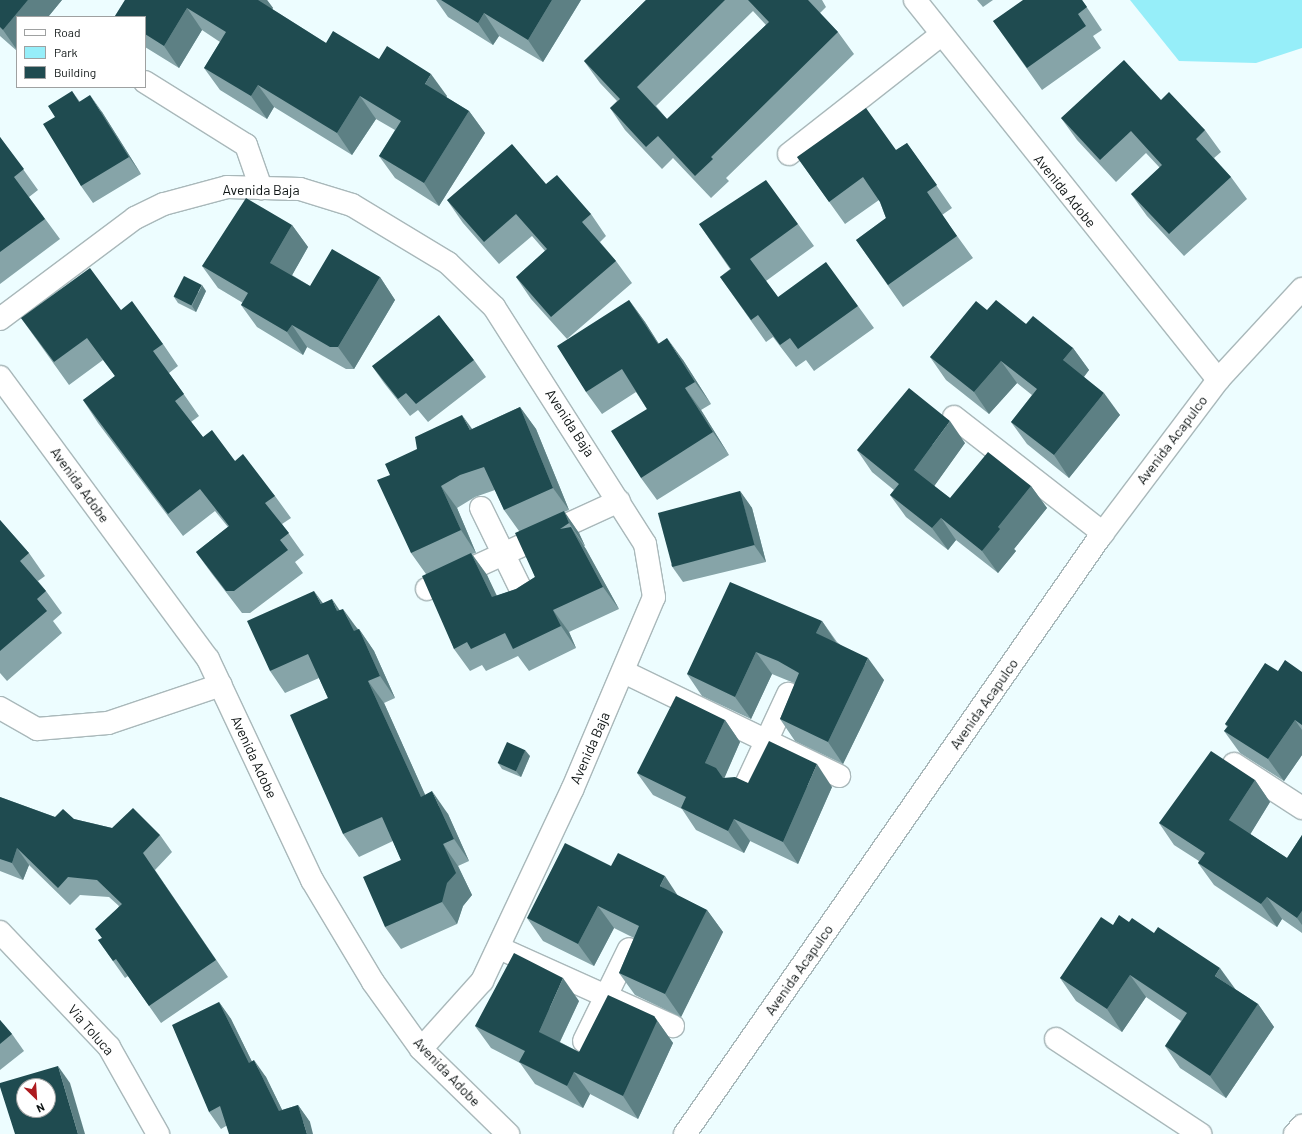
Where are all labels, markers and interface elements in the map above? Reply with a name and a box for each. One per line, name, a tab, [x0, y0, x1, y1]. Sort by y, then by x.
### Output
legend	[16, 16, 146, 88]
text: Road	[54, 25, 81, 39]
text: Park	[54, 45, 78, 59]
text: Building	[54, 65, 96, 79]
street label: Avenida Adobe	[1030, 151, 1100, 231]
street label: Avenida Baja	[222, 182, 300, 198]
street label: Avenida Baja	[542, 386, 598, 460]
street label: Avenida Acapulco	[1133, 392, 1211, 488]
street label: Avenida Adobe	[47, 444, 113, 526]
street label: Avenida Acapulco	[947, 655, 1021, 753]
street label: Avenida Baja	[567, 709, 613, 787]
street label: Avenida Adobe	[228, 713, 280, 801]
street label: Avenida Acapulco	[762, 921, 836, 1019]
street label: Via Toluca	[64, 1001, 118, 1059]
street label: Avenida Adobe	[410, 1034, 484, 1110]
north arrow	[16, 1078, 56, 1118]
text: N	[35, 1101, 47, 1116]

